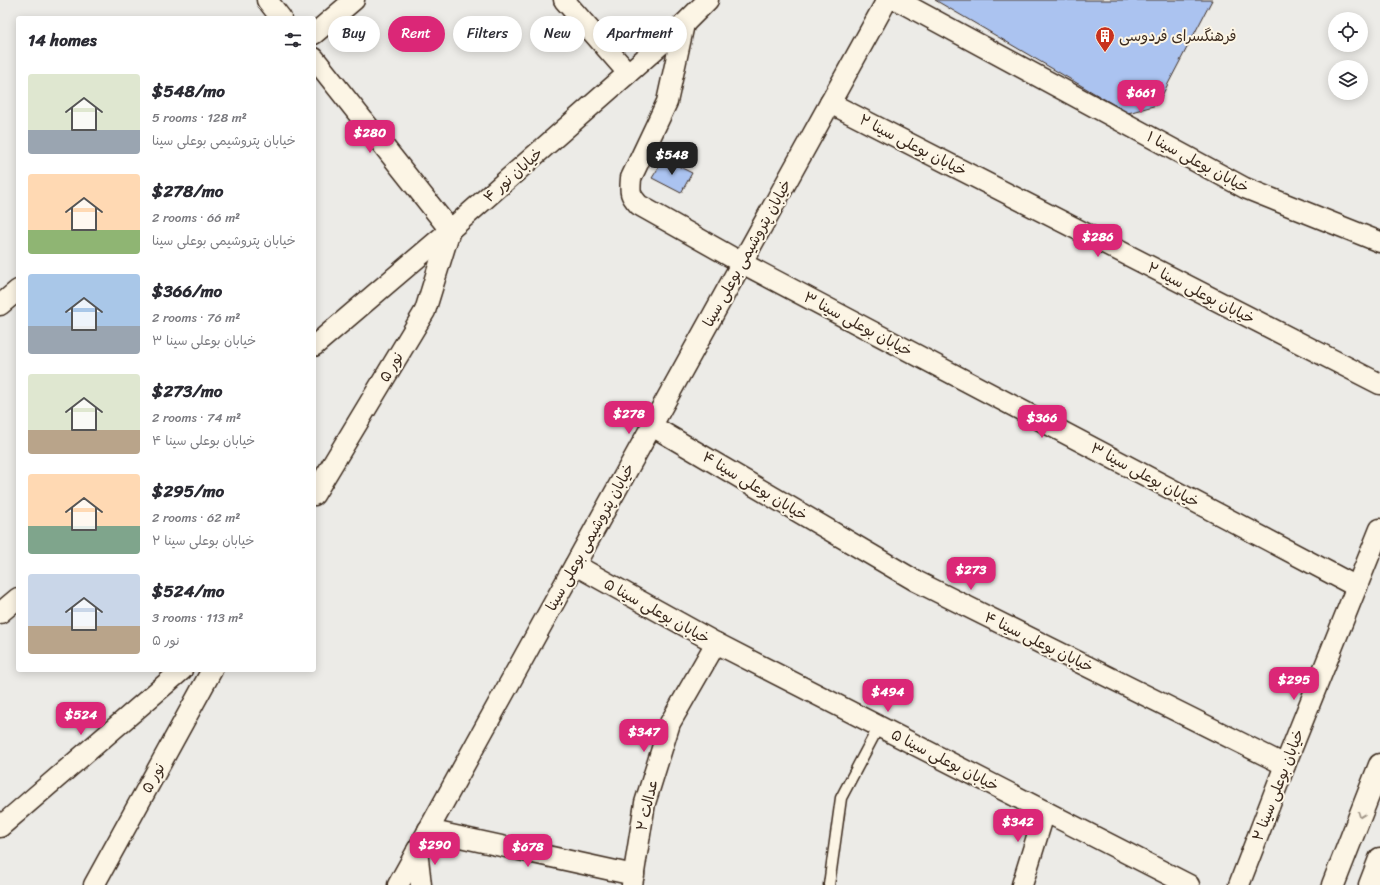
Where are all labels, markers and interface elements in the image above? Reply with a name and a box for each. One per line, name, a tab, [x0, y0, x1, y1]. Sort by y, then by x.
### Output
map controls	[1328, 12, 1368, 100]
button: locate	[1328, 12, 1368, 52]
chip: Buy	[328, 16, 380, 52]
chip: Rent	[388, 16, 445, 52]
chip: Filters	[453, 16, 522, 52]
chip: New	[530, 16, 585, 52]
chip: Apartment	[593, 16, 687, 52]
place label: فرهنگسرای فردوسی	[1119, 23, 1236, 49]
text: 14 homes	[28, 25, 97, 55]
building icon: فرهنگسرای فردوسی	[1094, 25, 1116, 53]
icon: filters	[282, 29, 304, 51]
button: layers	[1328, 60, 1368, 100]
text: $548/mo	[152, 76, 225, 106]
pin: $661	[1117, 80, 1165, 114]
text: $661	[1126, 81, 1156, 104]
icon: home	[60, 90, 108, 138]
text: 5 rooms · 128 m²	[152, 106, 247, 129]
street label: خیابان بوعلی سینا ۲	[855, 107, 971, 183]
pin: $280	[346, 120, 394, 154]
text: $280	[354, 121, 386, 144]
street label: خیابان بوعلی سینا ۱	[1142, 124, 1254, 200]
text: خیابان پتروشیمی بوعلی سینا	[152, 129, 296, 152]
street label: خیابان نور ۴	[477, 141, 549, 209]
pin: $548	[648, 142, 696, 176]
text: $548	[656, 143, 688, 166]
street label: خیابان پتروشیمی بوعلی سینا	[695, 174, 799, 332]
text: $278/mo	[152, 176, 223, 206]
icon: home	[60, 190, 108, 238]
text: 2 rooms · 66 m²	[152, 206, 240, 229]
pin: $286	[1074, 224, 1122, 258]
text: $286	[1082, 225, 1114, 248]
text: خیابان پتروشیمی بوعلی سینا	[152, 229, 296, 252]
street label: خیابان بوعلی سینا ۲	[1143, 255, 1259, 331]
text: $366/mo	[152, 276, 222, 306]
street label: خیابان بوعلی سینا ۳	[799, 284, 917, 364]
icon: home	[60, 290, 108, 338]
text: 2 rooms · 76 m²	[152, 306, 240, 329]
text: خیابان بوعلی سینا ۳	[152, 329, 256, 352]
street label: نور ۵	[372, 347, 410, 387]
text: $273/mo	[152, 376, 222, 406]
icon: home	[60, 390, 108, 438]
pin: $278	[605, 401, 653, 435]
text: $278	[613, 402, 645, 425]
pin: $366	[1018, 405, 1066, 439]
text: 2 rooms · 74 m²	[152, 406, 241, 429]
text: $366	[1027, 406, 1057, 429]
text: خیابان بوعلی سینا ۴	[152, 429, 255, 452]
street label: خیابان بوعلی سینا ۳	[1086, 435, 1204, 515]
street label: خیابان بوعلی سینا ۴	[697, 444, 813, 528]
street label: خیابان پتروشیمی بوعلی سینا	[538, 458, 642, 616]
text: $295/mo	[152, 476, 224, 506]
icon: home	[60, 490, 108, 538]
text: 2 rooms · 62 m²	[152, 506, 240, 529]
text: خیابان بوعلی سینا ۲	[152, 529, 254, 552]
pin: $273	[947, 557, 995, 591]
text: $273	[956, 558, 986, 581]
street label: خیابان بوعلی سینا ۵	[599, 571, 715, 651]
text: $524/mo	[152, 576, 224, 606]
icon: home	[60, 590, 108, 638]
street label: خیابان بوعلی سینا ۴	[980, 604, 1098, 680]
text: 3 rooms · 113 m²	[152, 606, 243, 629]
text: نور ۵	[152, 629, 179, 652]
pin: $295	[1270, 667, 1318, 701]
text: $295	[1278, 668, 1310, 691]
pin: $494	[864, 679, 912, 713]
text: $494	[872, 680, 904, 703]
pin: $524	[57, 702, 105, 736]
text: $524	[65, 703, 97, 726]
pin: $347	[620, 719, 668, 753]
text: $347	[628, 720, 660, 743]
street label: خیابان بوعلی سینا ۵	[886, 722, 1004, 798]
street label: خیابان بوعلی سینا ۲	[1245, 725, 1311, 845]
street label: نور ۵	[134, 758, 172, 798]
street label: عدالت ۲	[628, 776, 666, 834]
pin: $342	[994, 809, 1042, 843]
text: $342	[1002, 810, 1034, 833]
one-way arrow	[1357, 811, 1365, 818]
pin: $290	[411, 832, 459, 866]
text: $290	[419, 833, 451, 856]
pin: $678	[504, 834, 552, 868]
text: $678	[512, 835, 544, 858]

